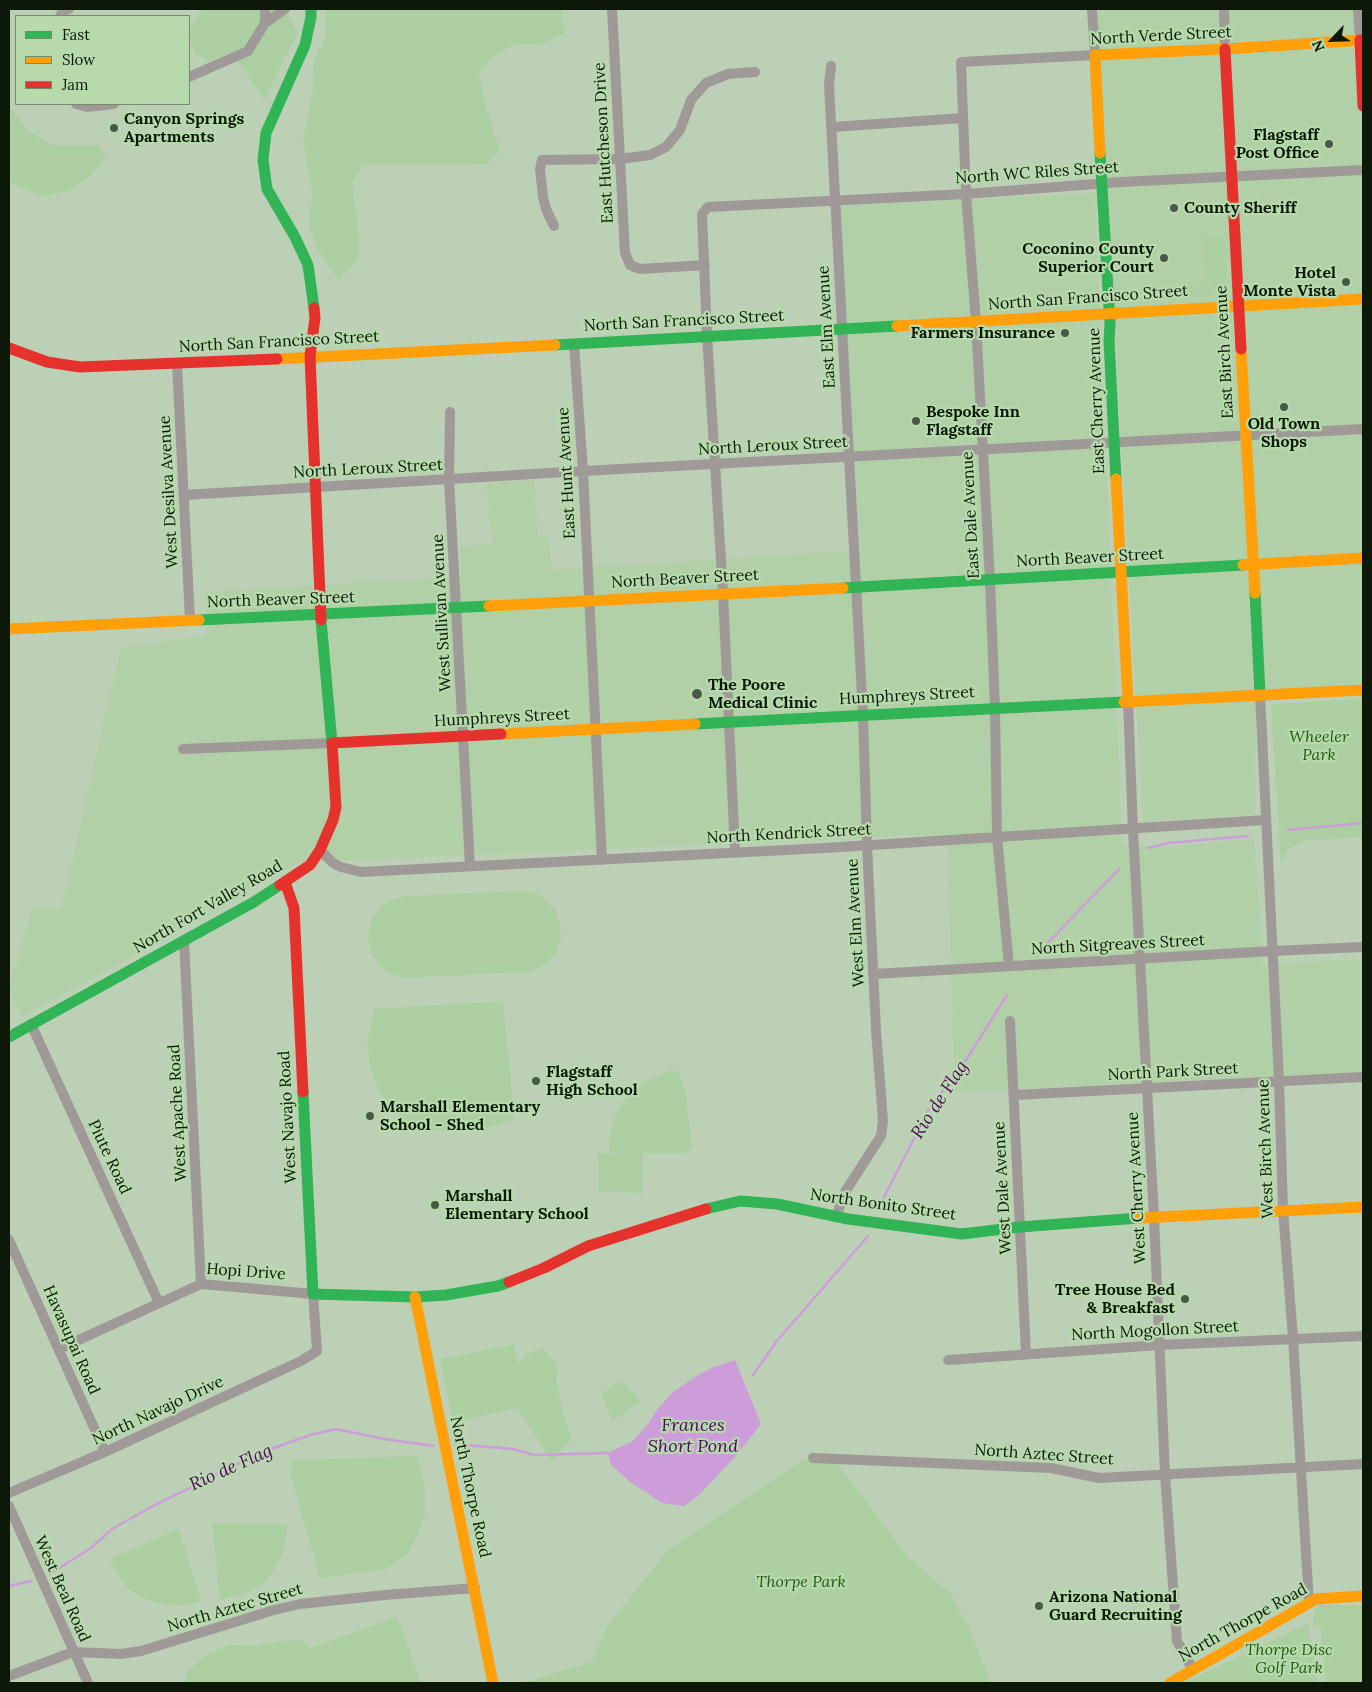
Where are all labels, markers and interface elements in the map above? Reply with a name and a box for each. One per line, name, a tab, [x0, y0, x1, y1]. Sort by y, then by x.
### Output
legend	[15, 15, 190, 105]
north arrow	[1307, 15, 1357, 65]
street label: North Verde Street	[1090, 23, 1232, 49]
text: Fast	[62, 25, 90, 44]
text: N	[1308, 38, 1329, 55]
text: Slow	[62, 50, 95, 69]
street label: East Hutcheson Drive	[590, 62, 618, 224]
text: Jam	[62, 75, 89, 94]
place label: Canyon Springs Apartments	[124, 109, 244, 147]
marker: Canyon Springs Apartments	[108, 122, 120, 134]
place label: Flagstaff Post Office	[1236, 125, 1319, 163]
marker: Flagstaff Post Office	[1323, 138, 1335, 150]
street label: North WC Riles Street	[955, 158, 1119, 188]
place label: County Sheriff	[1184, 198, 1296, 218]
marker: County Sheriff	[1168, 202, 1180, 214]
place label: Coconino County Superior Court	[1022, 239, 1154, 277]
marker: Coconino County Superior Court	[1158, 252, 1170, 264]
place label: Hotel Monte Vista	[1243, 263, 1336, 301]
street label: East Elm Avenue	[814, 265, 840, 389]
marker: Hotel Monte Vista	[1340, 276, 1352, 288]
street label: North San Francisco Street	[987, 281, 1189, 315]
street label: East Birch Avenue	[1212, 285, 1238, 419]
street label: North San Francisco Street	[583, 306, 785, 336]
place label: Farmers Insurance	[911, 323, 1055, 343]
street label: North San Francisco Street	[178, 327, 380, 357]
marker: Farmers Insurance	[1059, 327, 1071, 339]
street label: East Cherry Avenue	[1085, 327, 1109, 475]
marker: Old Town Shops	[1278, 401, 1290, 413]
place label: Bespoke Inn Flagstaff	[926, 402, 1020, 440]
street label: East Hunt Avenue	[554, 407, 580, 539]
place label: Old Town Shops	[1248, 414, 1320, 452]
street label: West Desilva Avenue	[155, 415, 183, 569]
marker: Bespoke Inn Flagstaff	[910, 415, 922, 427]
street label: North Leroux Street	[698, 432, 848, 460]
street label: East Dale Avenue	[958, 451, 984, 579]
street label: North Leroux Street	[293, 455, 443, 483]
street label: West Sullivan Avenue	[428, 534, 456, 692]
street label: North Beaver Street	[1015, 545, 1165, 571]
street label: North Beaver Street	[610, 566, 760, 592]
street label: North Beaver Street	[207, 588, 355, 612]
place label: The Poore Medical Clinic	[708, 675, 817, 713]
street label: Humphreys Street	[839, 683, 975, 709]
marker: The Poore Medical Clinic	[690, 687, 704, 701]
street label: Humphreys Street	[434, 705, 570, 731]
park label: Wheeler Park	[1289, 727, 1349, 765]
street label: North Kendrick Street	[706, 820, 872, 848]
street label: North Fort Valley Road	[130, 856, 286, 958]
street label: West Elm Avenue	[843, 858, 869, 988]
street label: North Sitgreaves Street	[1030, 931, 1206, 959]
street label: West Apache Road	[165, 1044, 191, 1182]
street label: West Navajo Road	[275, 1050, 301, 1184]
water label: Rio de Flag	[907, 1057, 973, 1143]
street label: North Park Street	[1107, 1059, 1239, 1085]
place label: Flagstaff High School	[546, 1062, 638, 1100]
marker: Flagstaff High School	[530, 1075, 542, 1087]
street label: West Birch Avenue	[1254, 1079, 1278, 1219]
place label: Marshall Elementary School - Shed	[380, 1097, 540, 1135]
marker: Marshall Elementary School - Shed	[364, 1110, 376, 1122]
street label: West Cherry Avenue	[1123, 1111, 1151, 1265]
street label: Piute Road	[83, 1117, 135, 1197]
street label: West Dale Avenue	[990, 1121, 1016, 1255]
street label: North Bonito Street	[809, 1185, 957, 1225]
place label: Marshall Elementary School	[445, 1186, 589, 1224]
marker: Marshall Elementary School	[429, 1199, 441, 1211]
street label: Hopi Drive	[206, 1260, 286, 1284]
place label: Tree House Bed & Breakfast	[1055, 1280, 1175, 1318]
street label: Havasupai Road	[38, 1283, 104, 1397]
marker: Tree House Bed & Breakfast	[1179, 1293, 1191, 1305]
street label: North Mogollon Street	[1071, 1317, 1239, 1345]
street label: North Navajo Drive	[89, 1372, 227, 1450]
street label: North Thorpe Road	[446, 1415, 494, 1559]
water label: Frances Short Pond	[648, 1415, 738, 1458]
water label: Rio de Flag	[186, 1440, 276, 1496]
street label: North Aztec Street	[974, 1441, 1114, 1469]
street label: West Beal Road	[30, 1533, 94, 1645]
park label: Thorpe Park	[756, 1572, 846, 1592]
street label: North Aztec Street	[165, 1579, 305, 1637]
street label: North Thorpe Road	[1175, 1580, 1311, 1666]
place label: Arizona National Guard Recruiting	[1049, 1587, 1182, 1625]
marker: Arizona National Guard Recruiting	[1033, 1600, 1045, 1612]
park label: Thorpe Disc Golf Park	[1245, 1640, 1333, 1678]

